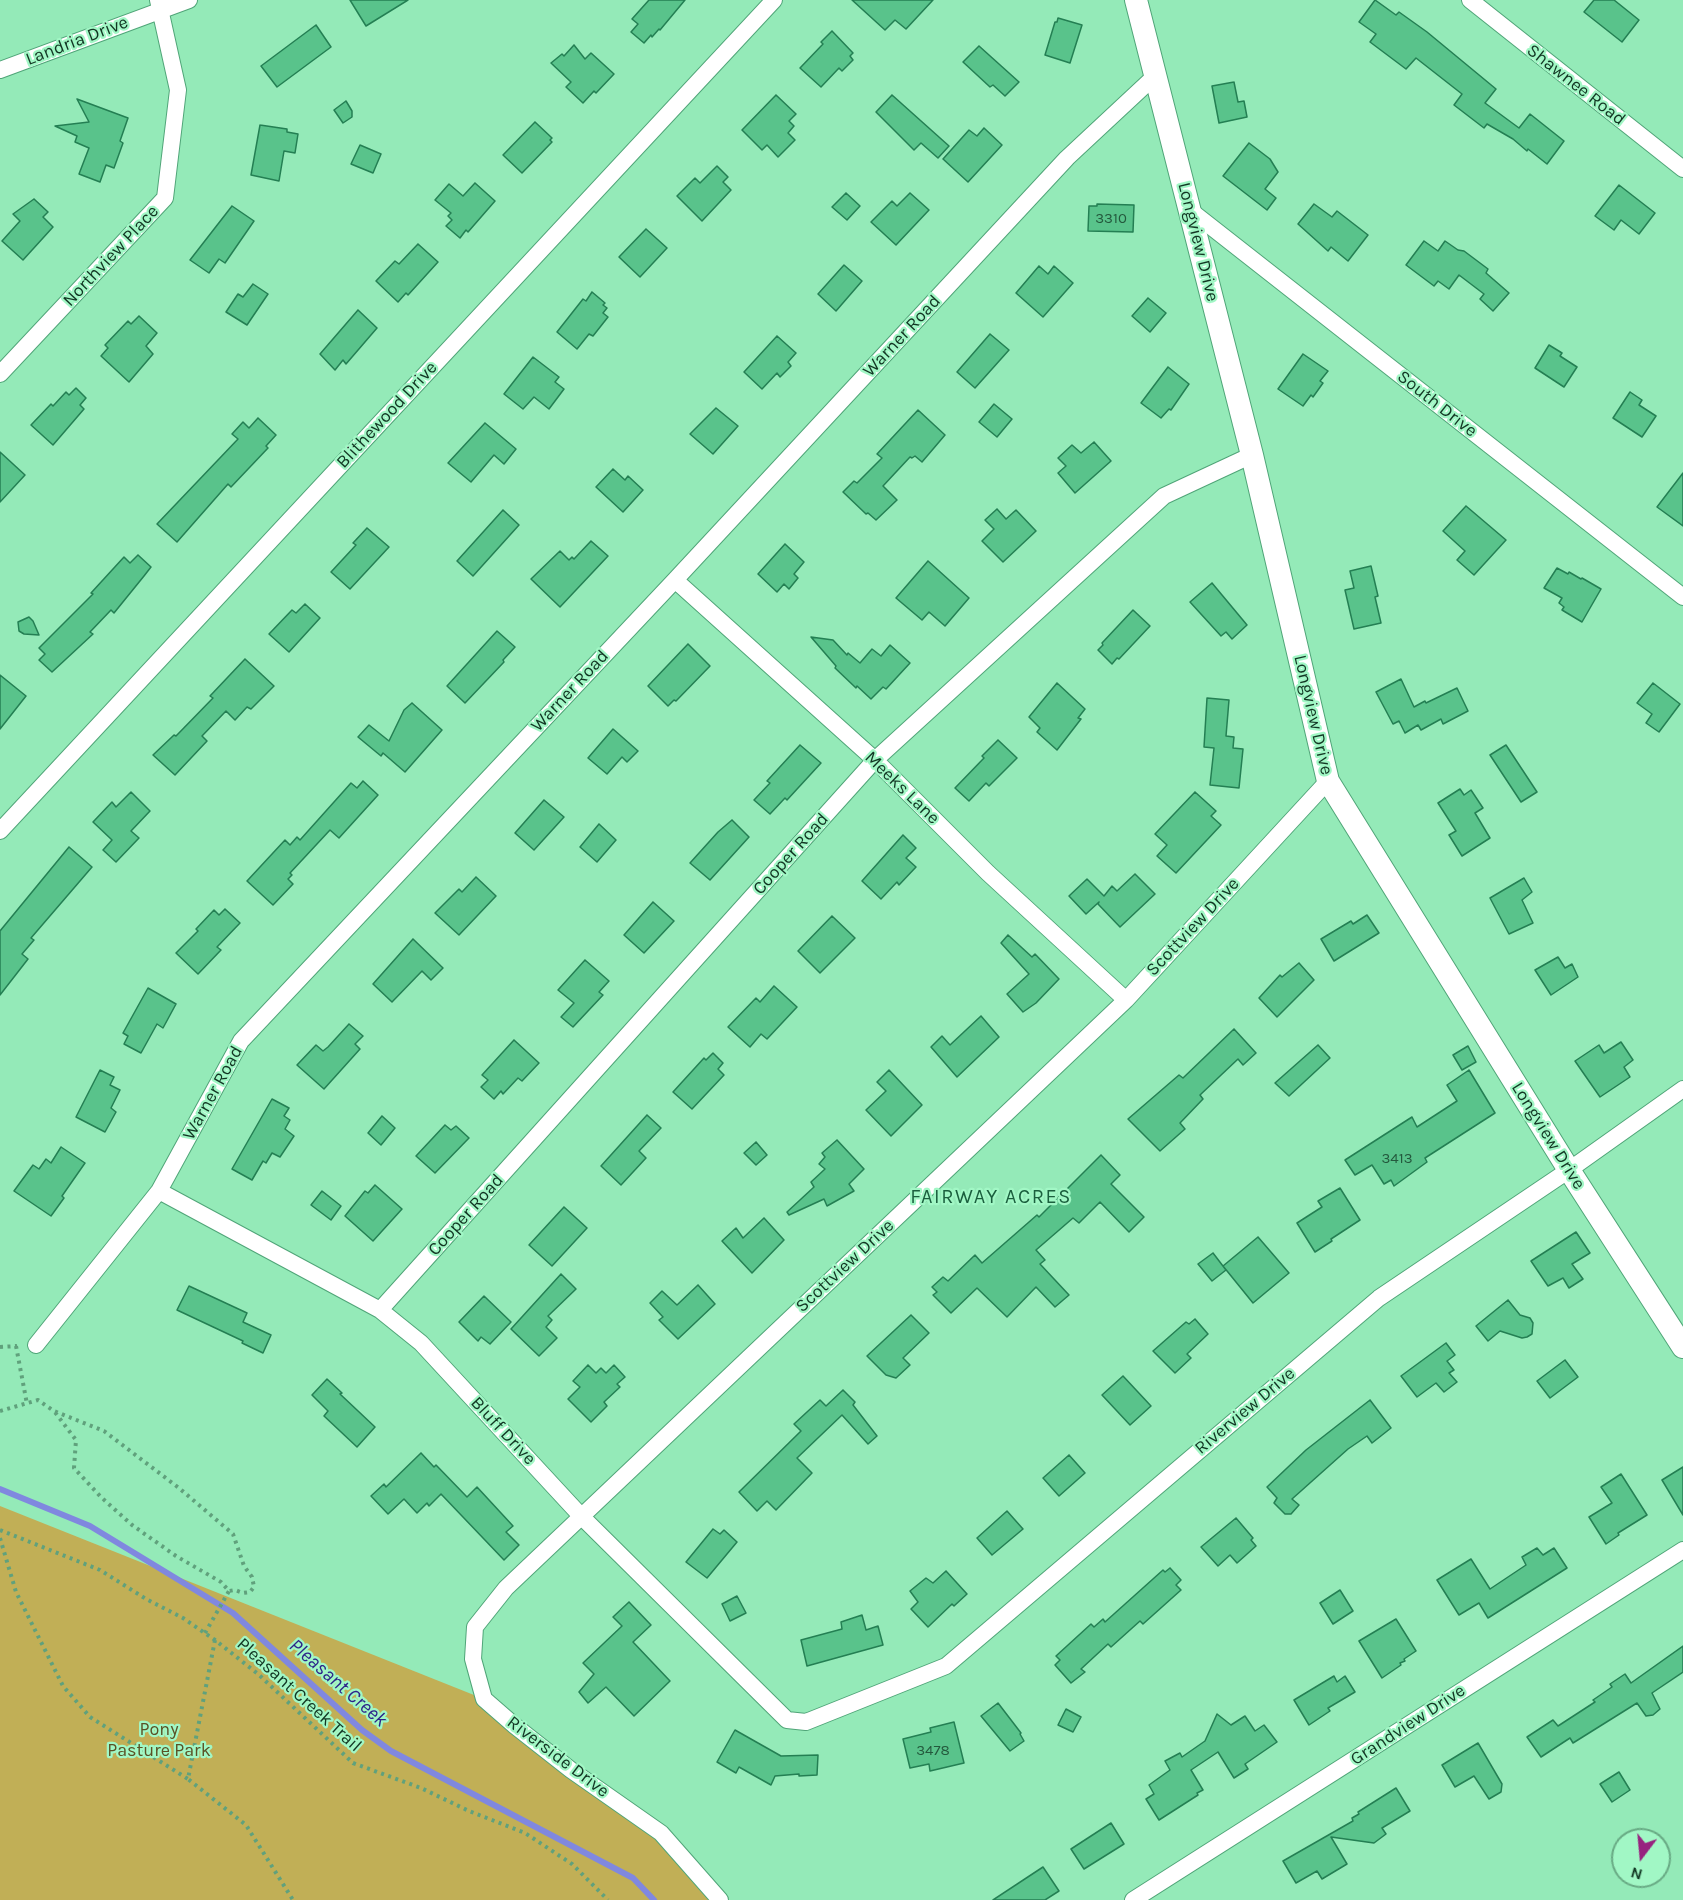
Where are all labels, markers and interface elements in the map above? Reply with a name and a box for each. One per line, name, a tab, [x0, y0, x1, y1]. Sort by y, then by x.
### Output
street label: Landria Drive	[23, 12, 131, 70]
street label: Shawnee Road	[1522, 40, 1630, 130]
street label: Longview Drive	[1173, 180, 1223, 304]
street label: Northview Place	[59, 201, 163, 311]
house number: 3310	[1095, 210, 1127, 228]
street label: Warner Road	[859, 291, 945, 381]
street label: Blithewood Drive	[332, 357, 442, 473]
street label: South Drive	[1393, 366, 1481, 442]
street label: Warner Road	[527, 646, 613, 736]
street label: Longview Drive	[1289, 653, 1337, 777]
street label: Meeks Lane	[860, 747, 944, 829]
street label: Cooper Road	[749, 809, 833, 899]
street label: Scottview Drive	[1142, 873, 1244, 981]
street label: Warner Road	[178, 1042, 248, 1144]
street label: Longview Drive	[1506, 1078, 1590, 1194]
house number: 3413	[1381, 1150, 1413, 1168]
street label: Cooper Road	[424, 1170, 508, 1260]
district label: FAIRWAY ACRES	[910, 1185, 1072, 1209]
street label: Scottview Drive	[791, 1215, 899, 1317]
street label: Riverview Drive	[1190, 1363, 1300, 1459]
street label: Bluff Drive	[466, 1392, 540, 1470]
street label: Pleasant Creek Trail	[232, 1633, 366, 1757]
water label: Pleasant Creek	[284, 1634, 392, 1732]
street label: Grandview Drive	[1347, 1680, 1469, 1770]
street label: Riverside Drive	[503, 1712, 613, 1802]
park label: Pony Pasture Park	[107, 1719, 211, 1762]
house number: 3478	[916, 1742, 950, 1760]
north arrow	[1611, 1828, 1671, 1888]
text: N	[1628, 1863, 1645, 1885]

